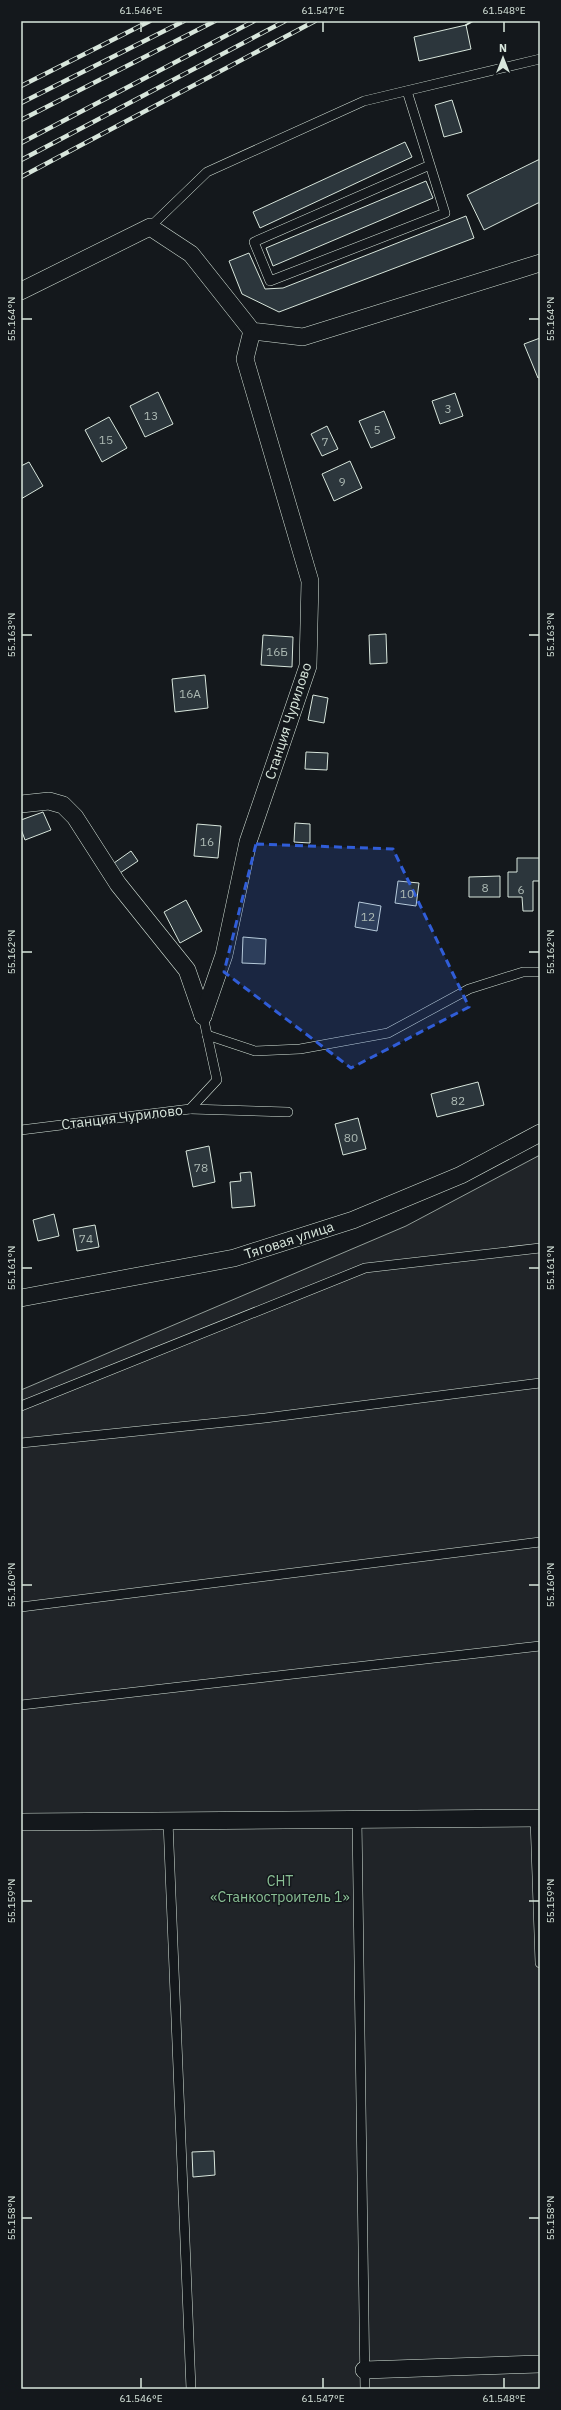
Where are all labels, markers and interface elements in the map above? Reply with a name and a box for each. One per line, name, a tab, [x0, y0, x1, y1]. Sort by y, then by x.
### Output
text: 61.546°E	[119, 4, 163, 17]
text: 61.547°E	[301, 4, 345, 17]
text: 61.548°E	[482, 4, 526, 17]
north arrow	[483, 38, 523, 78]
text: N	[499, 41, 507, 55]
text: 55.164°N	[5, 297, 18, 341]
text: 55.164°N	[544, 297, 557, 341]
house number: 3	[444, 401, 452, 416]
house number: 13	[144, 408, 158, 423]
house number: 5	[373, 422, 381, 437]
house number: 15	[99, 432, 113, 447]
house number: 7	[321, 434, 329, 449]
house number: 9	[338, 474, 346, 489]
text: 55.163°N	[5, 613, 18, 657]
text: 55.163°N	[544, 613, 557, 657]
house number: 16Б	[266, 644, 288, 659]
street label: Станция Чурилово	[261, 660, 315, 782]
house number: 16А	[179, 686, 201, 701]
house number: 16	[200, 834, 214, 849]
house number: 8	[481, 880, 489, 895]
house number: 6	[517, 882, 525, 897]
house number: 10	[400, 886, 414, 901]
house number: 12	[361, 909, 375, 924]
text: 55.162°N	[5, 930, 18, 974]
text: 55.162°N	[544, 930, 557, 974]
house number: 82	[451, 1093, 465, 1108]
street label: Станция Чурилово	[60, 1101, 184, 1133]
house number: 80	[344, 1130, 358, 1145]
house number: 78	[194, 1160, 208, 1175]
street label: Тяговая улица	[242, 1217, 337, 1263]
house number: 74	[79, 1231, 93, 1246]
text: 55.161°N	[5, 1246, 18, 1290]
text: 55.161°N	[544, 1246, 557, 1290]
text: 55.160°N	[5, 1563, 18, 1607]
text: 55.160°N	[544, 1563, 557, 1607]
park label: СНТ «Станкостроитель 1»	[210, 1872, 350, 1906]
text: 55.159°N	[5, 1879, 18, 1923]
text: 55.159°N	[544, 1879, 557, 1923]
text: 55.158°N	[5, 2196, 18, 2240]
text: 55.158°N	[544, 2196, 557, 2240]
text: 61.546°E	[119, 2392, 163, 2405]
text: 61.547°E	[301, 2392, 345, 2405]
text: 61.548°E	[482, 2392, 526, 2405]

